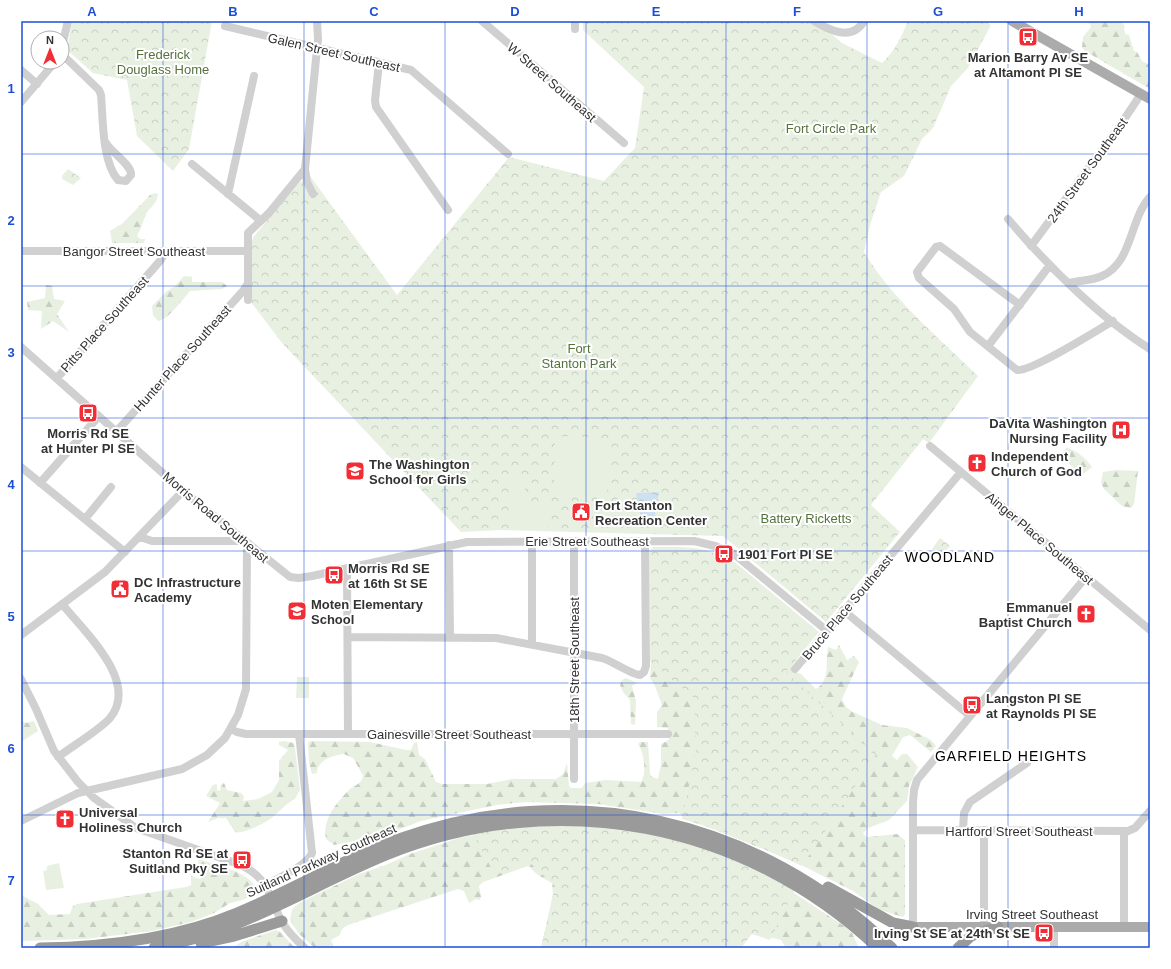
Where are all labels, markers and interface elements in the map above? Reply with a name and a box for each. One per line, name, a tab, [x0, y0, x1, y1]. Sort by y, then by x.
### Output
text: A	[87, 4, 97, 19]
text: B	[228, 4, 238, 19]
text: C	[369, 4, 379, 19]
text: D	[510, 4, 520, 19]
text: E	[652, 4, 661, 19]
text: F	[793, 4, 801, 19]
text: G	[933, 4, 943, 19]
text: H	[1074, 4, 1084, 19]
bus stop icon: Marion Barry Av SE at Altamont Pl SE	[1017, 26, 1039, 48]
north arrow	[30, 30, 70, 70]
street label: Galen Street Southeast	[266, 30, 402, 75]
text: N	[46, 34, 54, 46]
street label: W Street Southeast	[504, 40, 599, 125]
park label: Frederick Douglass Home	[117, 47, 209, 77]
place label: Marion Barry Av SE at Altamont Pl SE	[968, 50, 1089, 80]
text: 1	[7, 81, 15, 96]
street label: 24th Street Southeast	[1044, 115, 1131, 226]
park label: Fort Circle Park	[786, 121, 877, 136]
text: 2	[7, 213, 15, 228]
street label: Bangor Street Southeast	[63, 244, 206, 259]
street label: Pitts Place Southeast	[57, 273, 152, 375]
street label: Hunter Place Southeast	[131, 302, 234, 414]
park label: Fort Stanton Park	[541, 341, 617, 371]
text: 3	[7, 345, 15, 360]
bus stop icon: Morris Rd SE at Hunter Pl SE	[77, 402, 99, 424]
place label: DaVita Washington Nursing Facility	[989, 416, 1108, 446]
hospital icon: DaVita Washington Nursing Facility	[1110, 419, 1132, 441]
place label: Morris Rd SE at Hunter Pl SE	[41, 426, 135, 456]
place label: Independent Church of God	[991, 449, 1082, 479]
church icon: Independent Church of God	[966, 452, 988, 474]
place label: The Washington School for Girls	[369, 457, 470, 487]
school or university icon: The Washington School for Girls	[344, 460, 366, 482]
street label: Morris Road Southeast	[160, 469, 272, 566]
text: 4	[7, 477, 15, 492]
street label: Ainger Place Southeast	[983, 489, 1097, 588]
place label: Fort Stanton Recreation Center	[595, 498, 707, 528]
public building icon: Fort Stanton Recreation Center	[570, 501, 592, 523]
park label: Battery Ricketts	[760, 511, 852, 526]
street label: Erie Street Southeast	[525, 534, 649, 549]
bus stop icon: 1901 Fort Pl SE	[713, 543, 735, 565]
place label: 1901 Fort Pl SE	[738, 547, 833, 562]
district label: WOODLAND	[905, 549, 995, 565]
street label: Bruce Place Southeast	[799, 552, 896, 663]
place label: Morris Rd SE at 16th St SE	[348, 561, 430, 591]
bus stop icon: Morris Rd SE at 16th St SE	[323, 564, 345, 586]
place label: DC Infrastructure Academy	[134, 575, 241, 605]
public building icon: DC Infrastructure Academy	[109, 578, 131, 600]
place label: Moten Elementary School	[311, 597, 424, 627]
street label: 18th Street Southeast	[567, 597, 582, 723]
school or university icon: Moten Elementary School	[286, 600, 308, 622]
place label: Emmanuel Baptist Church	[979, 600, 1072, 630]
church icon: Emmanuel Baptist Church	[1075, 603, 1097, 625]
text: 5	[7, 609, 15, 624]
place label: Langston Pl SE at Raynolds Pl SE	[986, 691, 1097, 721]
bus stop icon: Langston Pl SE at Raynolds Pl SE	[961, 694, 983, 716]
street label: Gainesville Street Southeast	[367, 727, 531, 742]
text: 6	[7, 741, 15, 756]
district label: GARFIELD HEIGHTS	[935, 748, 1087, 764]
place label: Universal Holiness Church	[79, 805, 182, 835]
church icon: Universal Holiness Church	[54, 808, 76, 830]
street label: Suitland Parkway Southeast	[244, 820, 399, 900]
street label: Hartford Street Southeast	[945, 824, 1093, 839]
place label: Stanton Rd SE at Suitland Pky SE	[123, 846, 229, 876]
bus stop icon: Stanton Rd SE at Suitland Pky SE	[231, 849, 253, 871]
text: 7	[7, 873, 15, 888]
street label: Irving Street Southeast	[966, 907, 1099, 922]
bus stop icon: Irving St SE at 24th St SE	[1033, 922, 1055, 944]
place label: Irving St SE at 24th St SE	[874, 926, 1030, 941]

